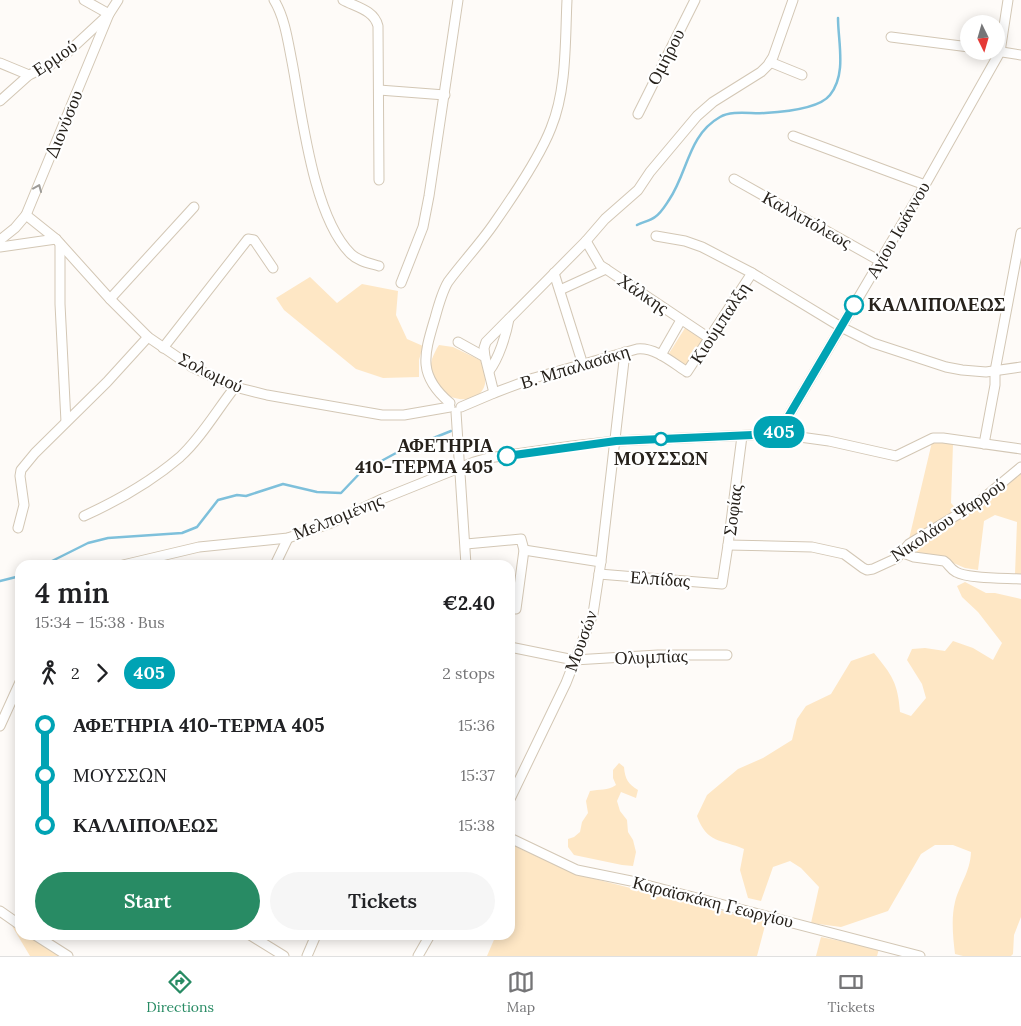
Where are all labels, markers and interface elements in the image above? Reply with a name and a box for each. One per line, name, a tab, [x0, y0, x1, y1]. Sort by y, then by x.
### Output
north arrow	[960, 15, 1005, 60]
map controls	[960, 15, 1005, 60]
street label: Ομήρου	[642, 25, 690, 89]
street label: Ερμού	[28, 34, 82, 81]
street label: Διονύσου	[40, 86, 88, 161]
street label: Αγίου Ιωάννου	[860, 177, 935, 283]
one-way arrow	[31, 184, 42, 193]
street label: Καλλιπόλεως	[759, 186, 856, 254]
street label: Χάλκης	[613, 268, 673, 319]
street label: Κιούμπαλξη	[685, 278, 755, 368]
place label: ΚΑΛΛΙΠΟΛΕΩΣ	[868, 293, 1006, 316]
marker: ΚΑΛΛΙΠΟΛΕΩΣ	[844, 295, 864, 315]
street label: Β. Μπαλασάκη	[518, 339, 632, 394]
street label: Σολωμού	[175, 347, 247, 398]
line badge: 405	[750, 416, 808, 448]
text: 405	[763, 420, 795, 443]
marker: ΜΟΥΣΣΩΝ	[654, 432, 668, 446]
place label: ΑΦΕΤΗΡΙΑ 410-ΤΕΡΜΑ 405	[355, 434, 493, 478]
marker: ΑΦΕΤΗΡΙΑ 410-ΤΕΡΜΑ 405	[497, 446, 517, 466]
place label: ΜΟΥΣΣΩΝ	[614, 447, 708, 470]
street label: Νικολάου Ψαρρού	[886, 473, 1010, 567]
street label: Σοφίας	[718, 483, 747, 537]
street label: Μελπομένης	[289, 488, 386, 545]
street label: Ελπίδας	[629, 565, 691, 592]
text: 4 min	[35, 575, 109, 611]
text: €2.40	[443, 591, 495, 615]
street label: Μουσών	[559, 607, 602, 675]
text: 15:34 – 15:38 · Bus	[35, 612, 165, 632]
street label: Ολυμπίας	[614, 644, 688, 669]
icon: walk	[35, 659, 63, 687]
icon: forward	[88, 659, 116, 687]
text: 405	[134, 661, 165, 684]
text: 2	[71, 663, 80, 683]
text: 2 stops	[442, 663, 495, 683]
text: ΑΦΕΤΗΡΙΑ 410-ΤΕΡΜΑ 405	[73, 713, 324, 737]
text: 15:36	[458, 715, 495, 735]
text: ΜΟΥΣΣΩΝ	[73, 763, 167, 787]
text: 15:37	[461, 765, 495, 785]
text: ΚΑΛΛΙΠΟΛΕΩΣ	[73, 813, 218, 837]
text: 15:38	[459, 815, 495, 835]
street label: Καραϊσκάκη Γεωργίου	[630, 870, 796, 933]
button: Start	[35, 872, 260, 930]
button: Tickets	[270, 872, 495, 930]
tab: Directions	[146, 968, 214, 1016]
tab: Map	[507, 968, 535, 1016]
tab: Tickets	[828, 968, 875, 1016]

